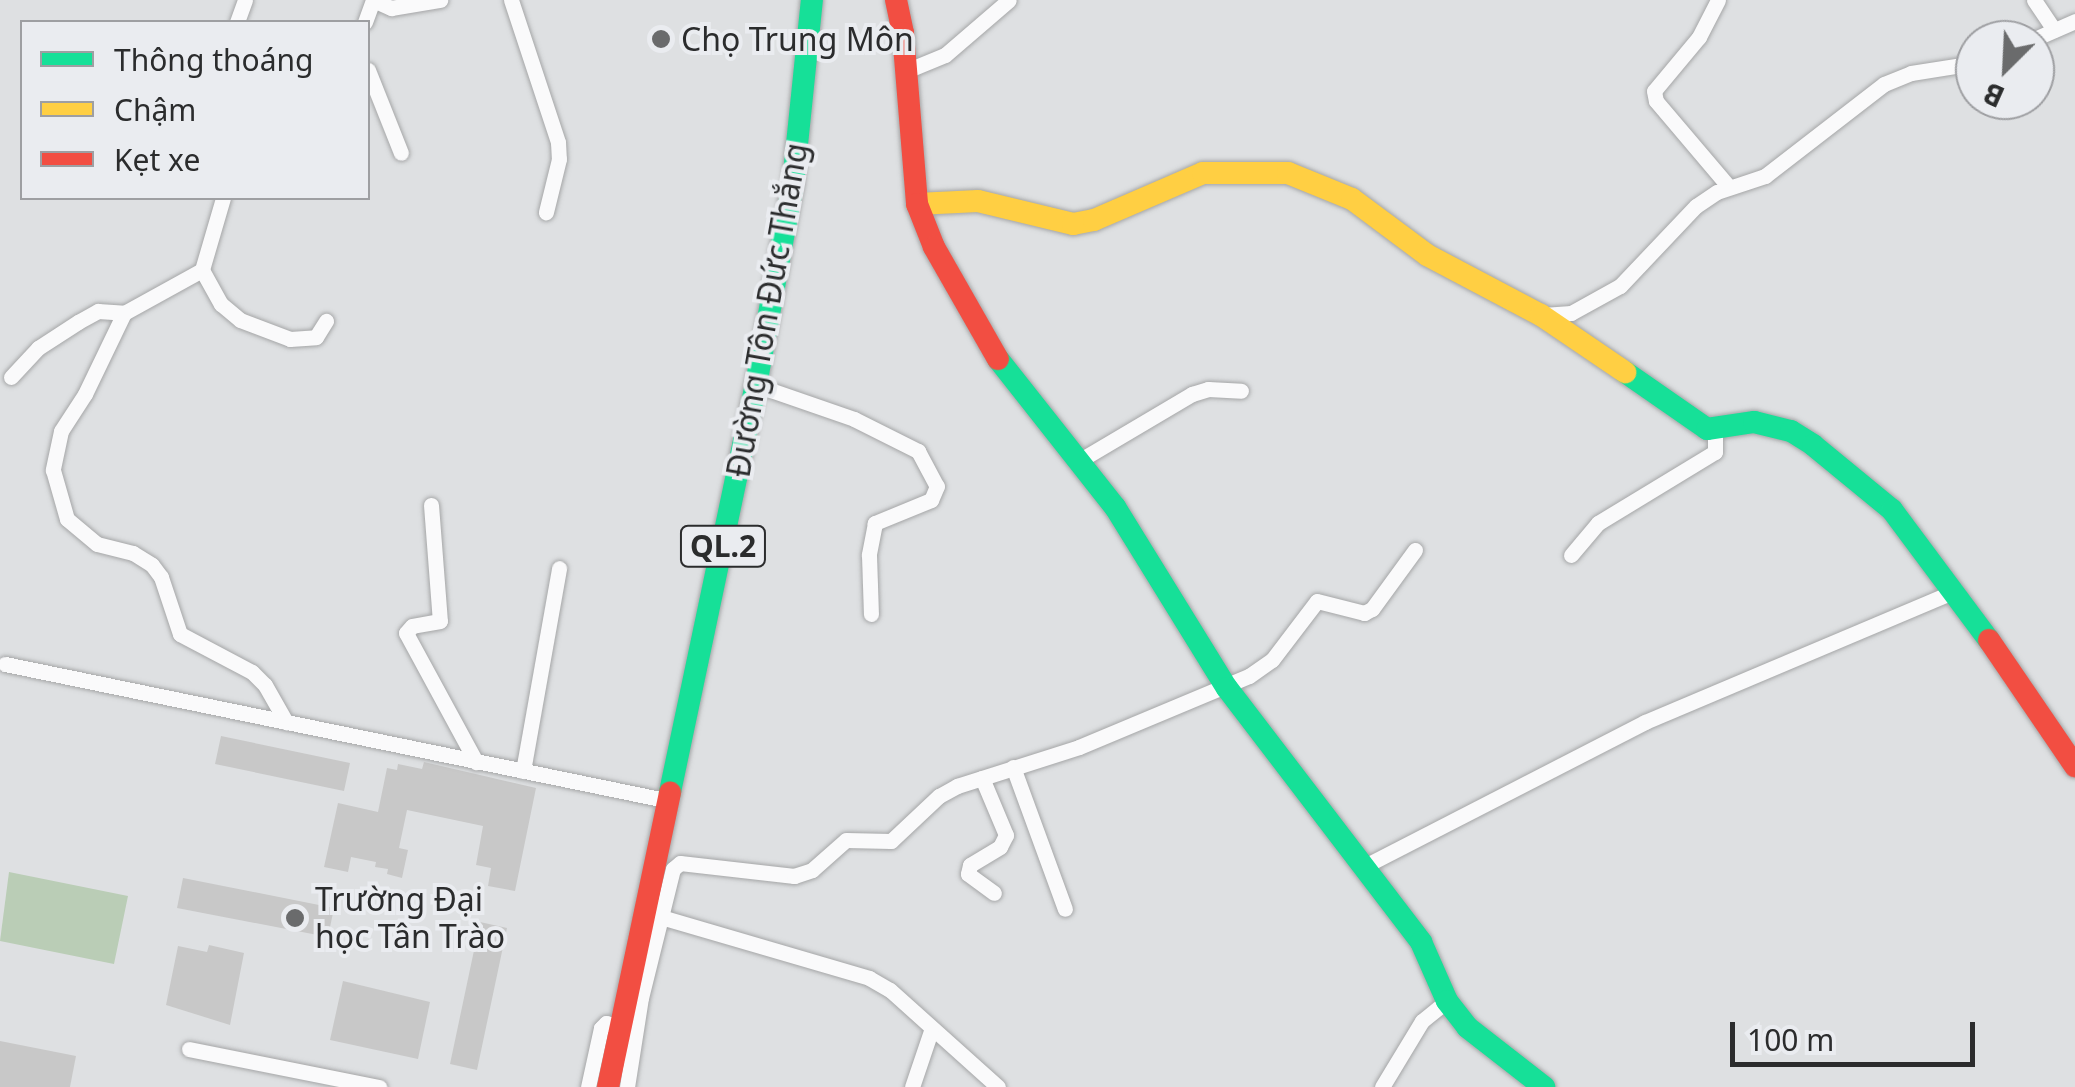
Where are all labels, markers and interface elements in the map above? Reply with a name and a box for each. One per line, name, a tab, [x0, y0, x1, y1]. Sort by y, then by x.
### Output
legend	[20, 20, 370, 200]
place label: Chọ Trung Môn	[681, 20, 914, 58]
north arrow	[1955, 20, 2055, 120]
marker: Chọ Trung Môn	[650, 28, 672, 50]
text: Thông thoáng	[114, 39, 314, 80]
text: B	[1977, 74, 2010, 117]
text: Chậm	[114, 89, 196, 130]
text: Kẹt xe	[114, 139, 200, 180]
street label: Đường Tôn Đức Thắng	[719, 140, 815, 480]
road number: QL.2	[678, 521, 768, 571]
place label: Trường Đại học Tân Trào	[315, 881, 505, 956]
marker: Trường Đại học Tân Trào	[284, 907, 306, 929]
scale bar	[1735, 1002, 1980, 1064]
text: 100 m	[1747, 1019, 1834, 1060]

